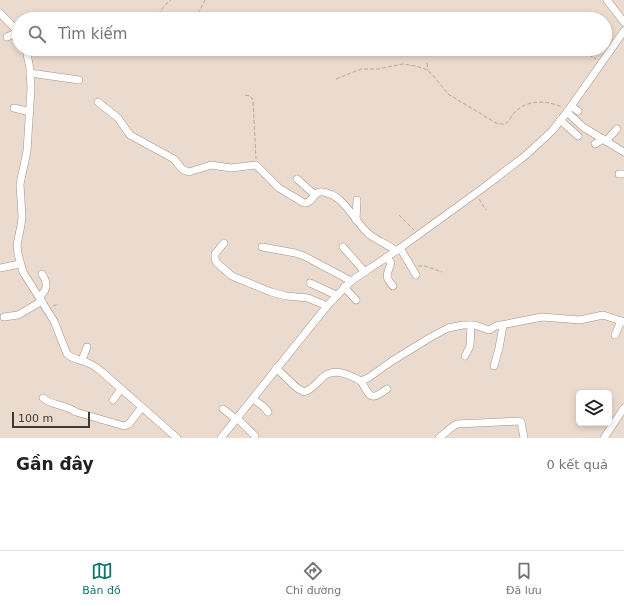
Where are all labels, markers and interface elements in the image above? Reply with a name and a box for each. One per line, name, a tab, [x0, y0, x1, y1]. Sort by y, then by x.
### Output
search box	[12, 12, 612, 56]
icon: search	[26, 23, 48, 45]
text: Tìm kiếm	[58, 25, 127, 43]
map controls	[576, 390, 612, 426]
button: layers	[576, 390, 612, 426]
scale bar	[12, 410, 90, 429]
text: 100 m	[18, 412, 53, 425]
text: Gần đây	[16, 454, 94, 474]
text: 0 kết quả	[546, 457, 608, 472]
tab: Bản đồ	[82, 560, 121, 597]
tab: Chỉ đường	[285, 560, 341, 597]
tab: Đã lưu	[506, 560, 542, 597]

